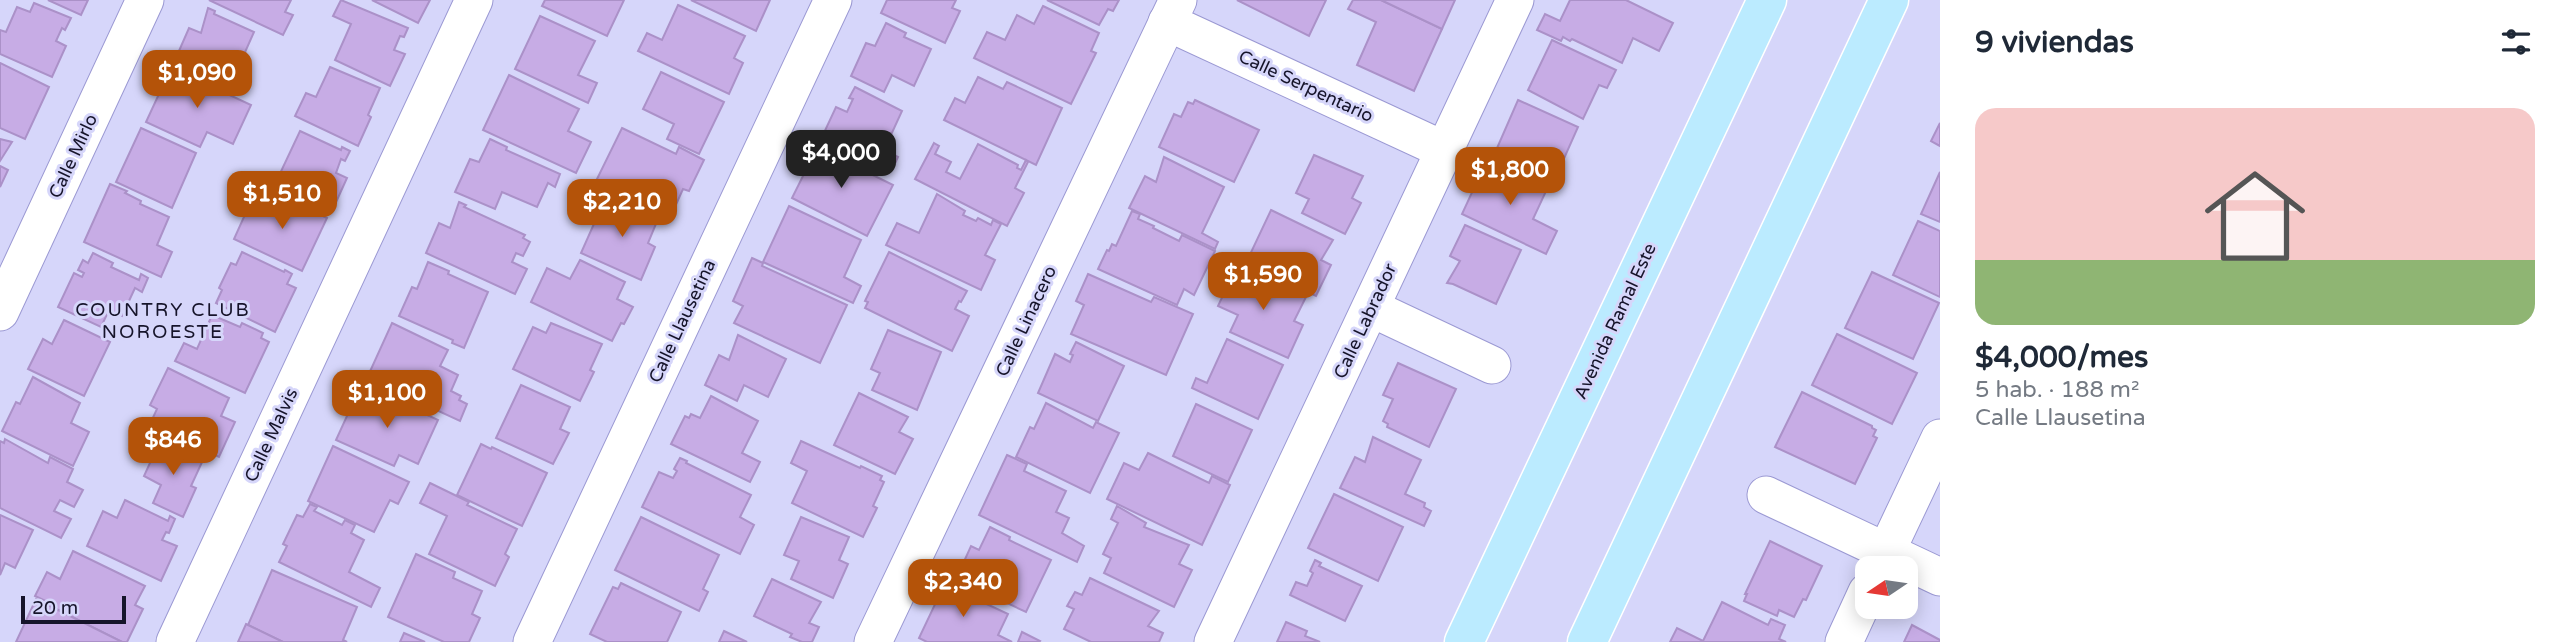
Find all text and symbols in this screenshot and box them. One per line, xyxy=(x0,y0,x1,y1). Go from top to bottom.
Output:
icon: filters xyxy=(2497,23,2535,61)
text: 9 viviendas xyxy=(1975,24,2134,61)
street label: Calle Serpentario xyxy=(1235,45,1377,127)
pin: $1,090 xyxy=(140,50,254,110)
text: $1,090 xyxy=(158,59,236,87)
street label: Calle Mirlo xyxy=(44,110,102,202)
pin: $4,000 xyxy=(784,130,898,190)
text: $4,000 xyxy=(802,139,880,167)
pin: $1,800 xyxy=(1453,148,1567,207)
icon: home xyxy=(2192,153,2318,279)
text: $1,800 xyxy=(1471,156,1549,184)
pin: $1,510 xyxy=(225,172,339,231)
text: $1,510 xyxy=(243,180,321,208)
pin: $2,210 xyxy=(565,180,679,239)
text: $2,210 xyxy=(583,188,661,216)
street label: Avenida Ramal Este xyxy=(1569,239,1661,403)
pin: $1,590 xyxy=(1206,252,1320,312)
street label: Calle Llausetina xyxy=(644,256,720,386)
street label: Calle Labrador xyxy=(1329,260,1401,382)
text: $1,590 xyxy=(1224,261,1302,289)
street label: Calle Linacero xyxy=(991,262,1061,380)
district label: COUNTRY CLUB NOROESTE xyxy=(75,299,251,343)
text: $4,000/mes xyxy=(1975,339,2148,376)
pin: $1,100 xyxy=(330,370,444,430)
text: 5 hab. · 188 m² xyxy=(1975,376,2140,404)
text: $1,100 xyxy=(348,379,426,407)
street label: Calle Malvis xyxy=(240,385,302,485)
text: Calle Llausetina xyxy=(1975,404,2146,432)
pin: $846 xyxy=(132,418,214,477)
text: $846 xyxy=(144,426,202,454)
north arrow xyxy=(1855,556,1918,620)
map controls xyxy=(1855,556,1918,619)
pin: $2,340 xyxy=(906,560,1020,619)
text: $2,340 xyxy=(924,568,1002,596)
scale bar xyxy=(21,593,126,625)
text: 20 m xyxy=(32,597,78,619)

